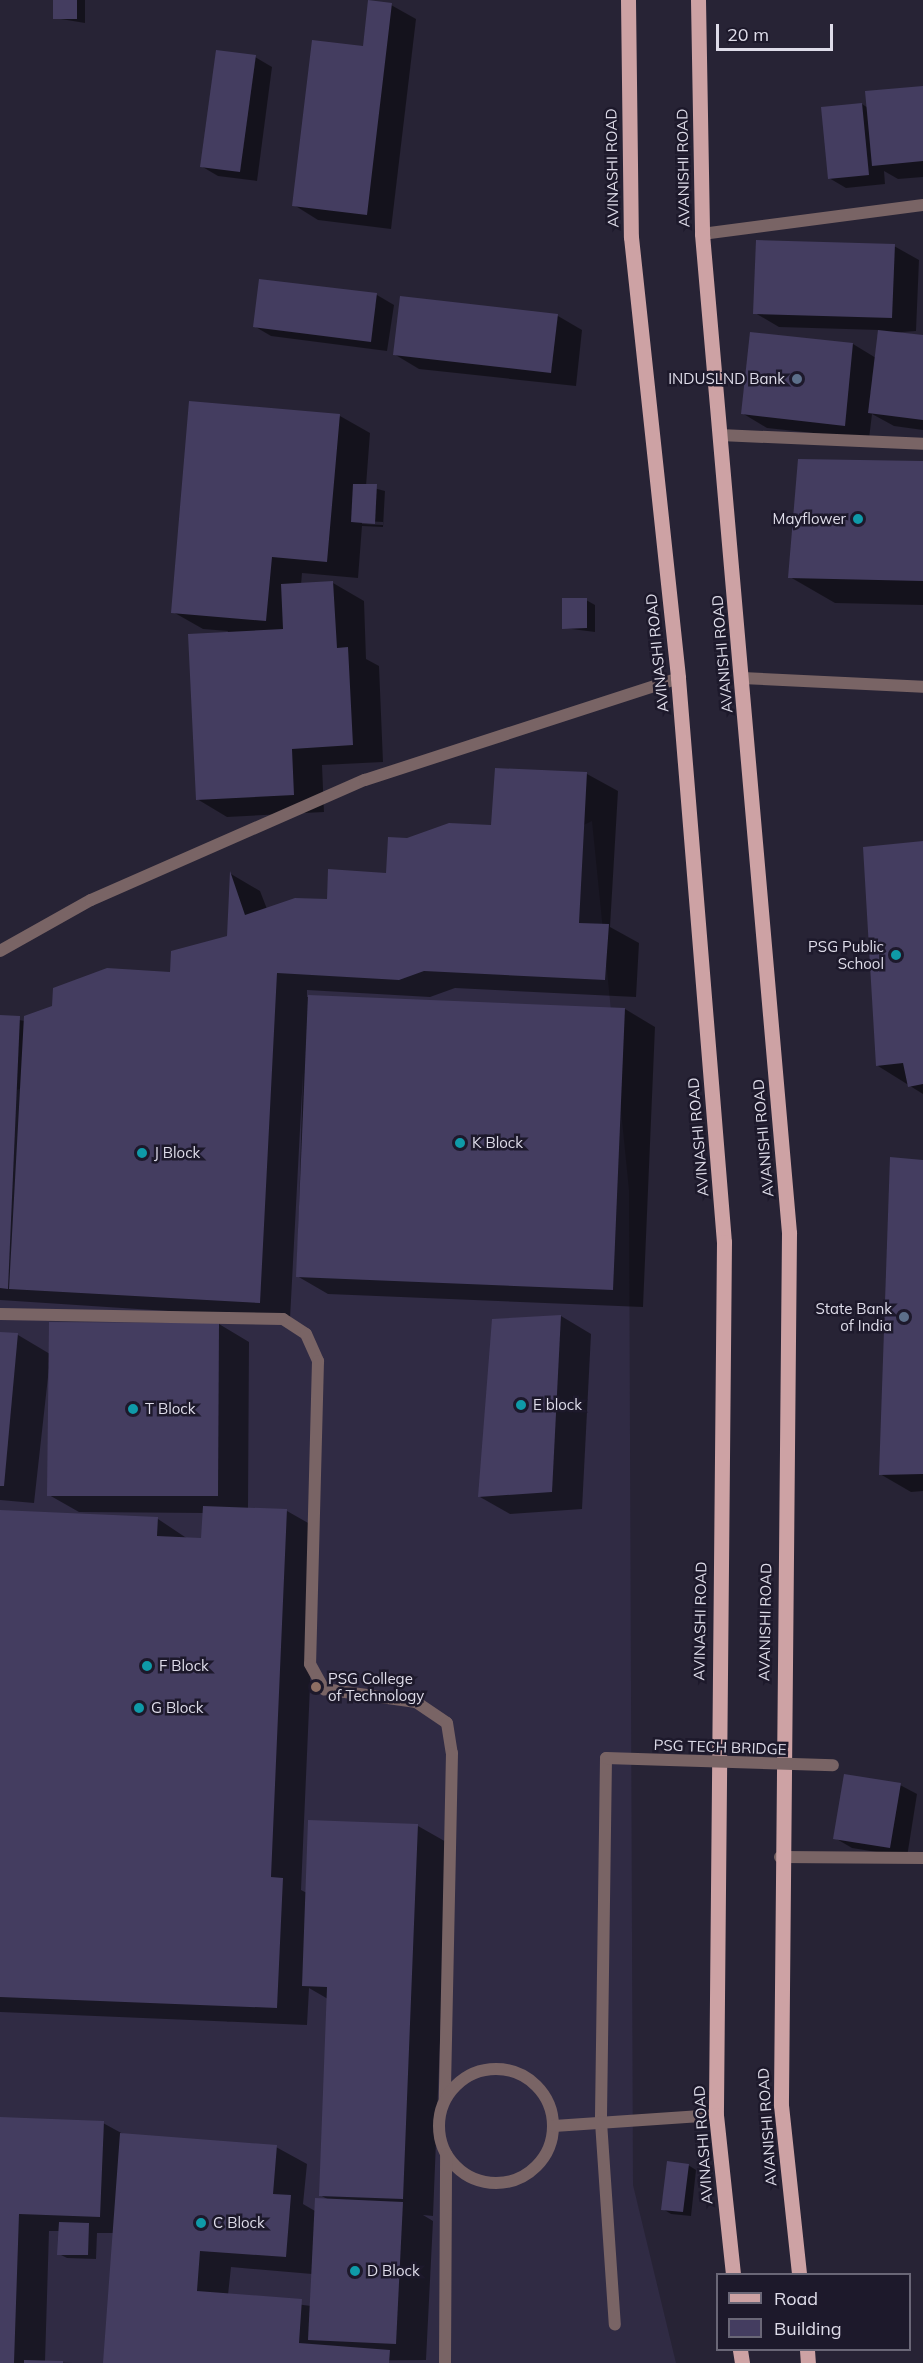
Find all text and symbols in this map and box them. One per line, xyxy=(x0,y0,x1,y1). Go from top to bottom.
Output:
scale bar xyxy=(719,12,836,50)
text: 20 m xyxy=(727,23,769,46)
street label: AVINASHI ROAD xyxy=(602,108,622,228)
street label: AVANISHI ROAD xyxy=(673,109,693,227)
place label: INDUSLND Bank xyxy=(668,370,785,388)
marker: INDUSLND Bank xyxy=(790,372,804,386)
place label: Mayflower xyxy=(773,510,846,528)
marker: Mayflower xyxy=(851,512,865,526)
street label: AVINASHI ROAD xyxy=(642,593,672,713)
street label: AVANISHI ROAD xyxy=(708,594,736,714)
place label: PSG Public School xyxy=(808,937,884,972)
marker: PSG Public School xyxy=(889,948,903,962)
street label: AVINASHI ROAD xyxy=(684,1077,712,1197)
street label: AVANISHI ROAD xyxy=(749,1078,777,1198)
place label: K Block xyxy=(472,1134,523,1152)
marker: K Block xyxy=(453,1136,467,1150)
place label: J Block xyxy=(154,1144,200,1162)
marker: J Block xyxy=(135,1146,149,1160)
place label: State Bank of India xyxy=(815,1299,892,1334)
marker: State Bank of India xyxy=(897,1310,911,1324)
place label: E block xyxy=(533,1396,582,1414)
marker: E block xyxy=(514,1398,528,1412)
place label: T Block xyxy=(145,1400,195,1418)
marker: T Block xyxy=(126,1402,140,1416)
street label: AVINASHI ROAD xyxy=(690,1561,710,1681)
street label: AVANISHI ROAD xyxy=(755,1563,775,1681)
place label: F Block xyxy=(159,1657,209,1675)
marker: F Block xyxy=(140,1659,154,1673)
place label: PSG College of Technology xyxy=(328,1669,424,1704)
marker: PSG College of Technology xyxy=(309,1680,323,1694)
place label: G Block xyxy=(151,1699,203,1717)
marker: G Block xyxy=(132,1701,146,1715)
street label: PSG TECH BRIDGE xyxy=(653,1736,787,1758)
street label: AVANISHI ROAD xyxy=(754,2067,780,2187)
street label: AVINASHI ROAD xyxy=(690,2085,716,2205)
place label: C Block xyxy=(213,2214,265,2232)
marker: C Block xyxy=(194,2216,208,2230)
place label: D Block xyxy=(367,2262,420,2280)
marker: D Block xyxy=(348,2264,362,2278)
legend xyxy=(716,2273,911,2351)
text: Road xyxy=(774,2287,818,2310)
text: Building xyxy=(774,2317,842,2340)

